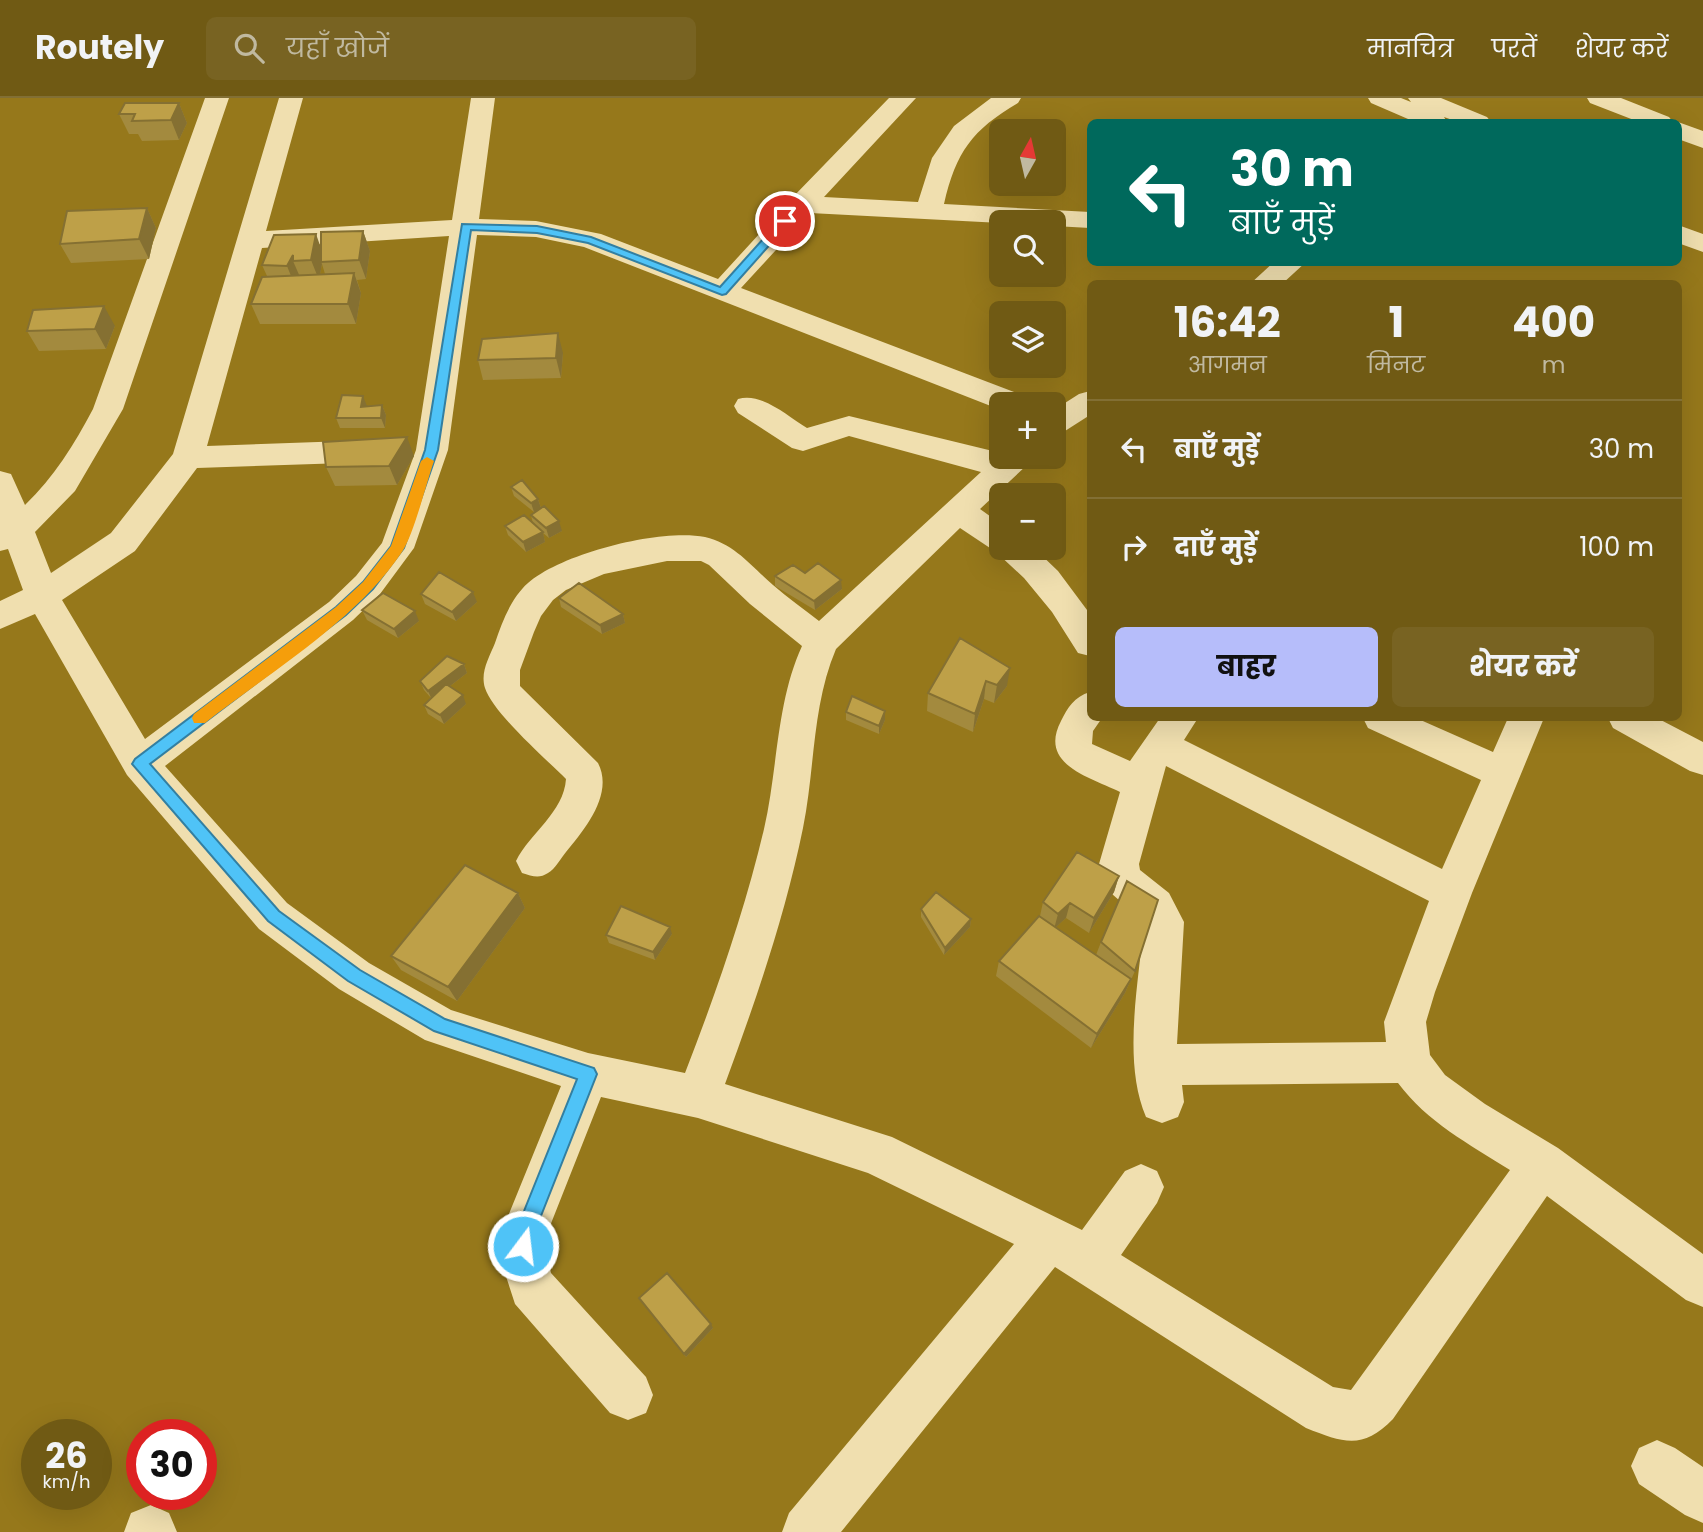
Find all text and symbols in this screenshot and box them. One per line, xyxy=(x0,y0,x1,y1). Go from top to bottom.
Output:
search box xyxy=(206,17,696,80)
text: Routely xyxy=(35,24,164,71)
icon: search xyxy=(230,29,268,67)
text: यहाँ खोजें xyxy=(286,30,389,66)
text: मानचित्र xyxy=(1367,32,1454,65)
text: परतें xyxy=(1492,32,1537,65)
text: शेयर करें xyxy=(1575,32,1668,65)
north arrow xyxy=(989,119,1066,196)
map controls xyxy=(989,119,1066,560)
text: 30 m xyxy=(1230,135,1354,203)
icon: left xyxy=(1115,147,1206,238)
pin xyxy=(755,191,815,251)
text: बाएँ मुड़ें xyxy=(1230,200,1334,245)
icon: arrive xyxy=(766,202,804,240)
button: search xyxy=(989,210,1066,287)
text: 16:42 xyxy=(1174,293,1281,352)
text: 1 xyxy=(1388,293,1404,352)
text: 400 xyxy=(1512,293,1595,352)
button: layers xyxy=(989,301,1066,378)
text: आगमन xyxy=(1188,349,1267,381)
text: मिनट xyxy=(1367,349,1425,381)
text: m xyxy=(1542,349,1565,381)
button: + xyxy=(989,392,1066,469)
icon: left xyxy=(1115,430,1153,468)
text: बाएँ मुड़ें xyxy=(1174,431,1259,467)
text: 30 m xyxy=(1589,431,1654,467)
button: − xyxy=(989,483,1066,560)
icon: right xyxy=(1115,528,1153,566)
text: दाएँ मुड़ें xyxy=(1174,529,1257,565)
text: 100 m xyxy=(1579,529,1654,565)
button: बाहर xyxy=(1115,627,1378,707)
button: शेयर करें xyxy=(1392,627,1654,707)
position arrow xyxy=(486,1209,560,1283)
speed limit sign: 30 xyxy=(126,1419,217,1510)
text: 26 xyxy=(45,1431,88,1480)
text: km/h xyxy=(43,1469,90,1494)

